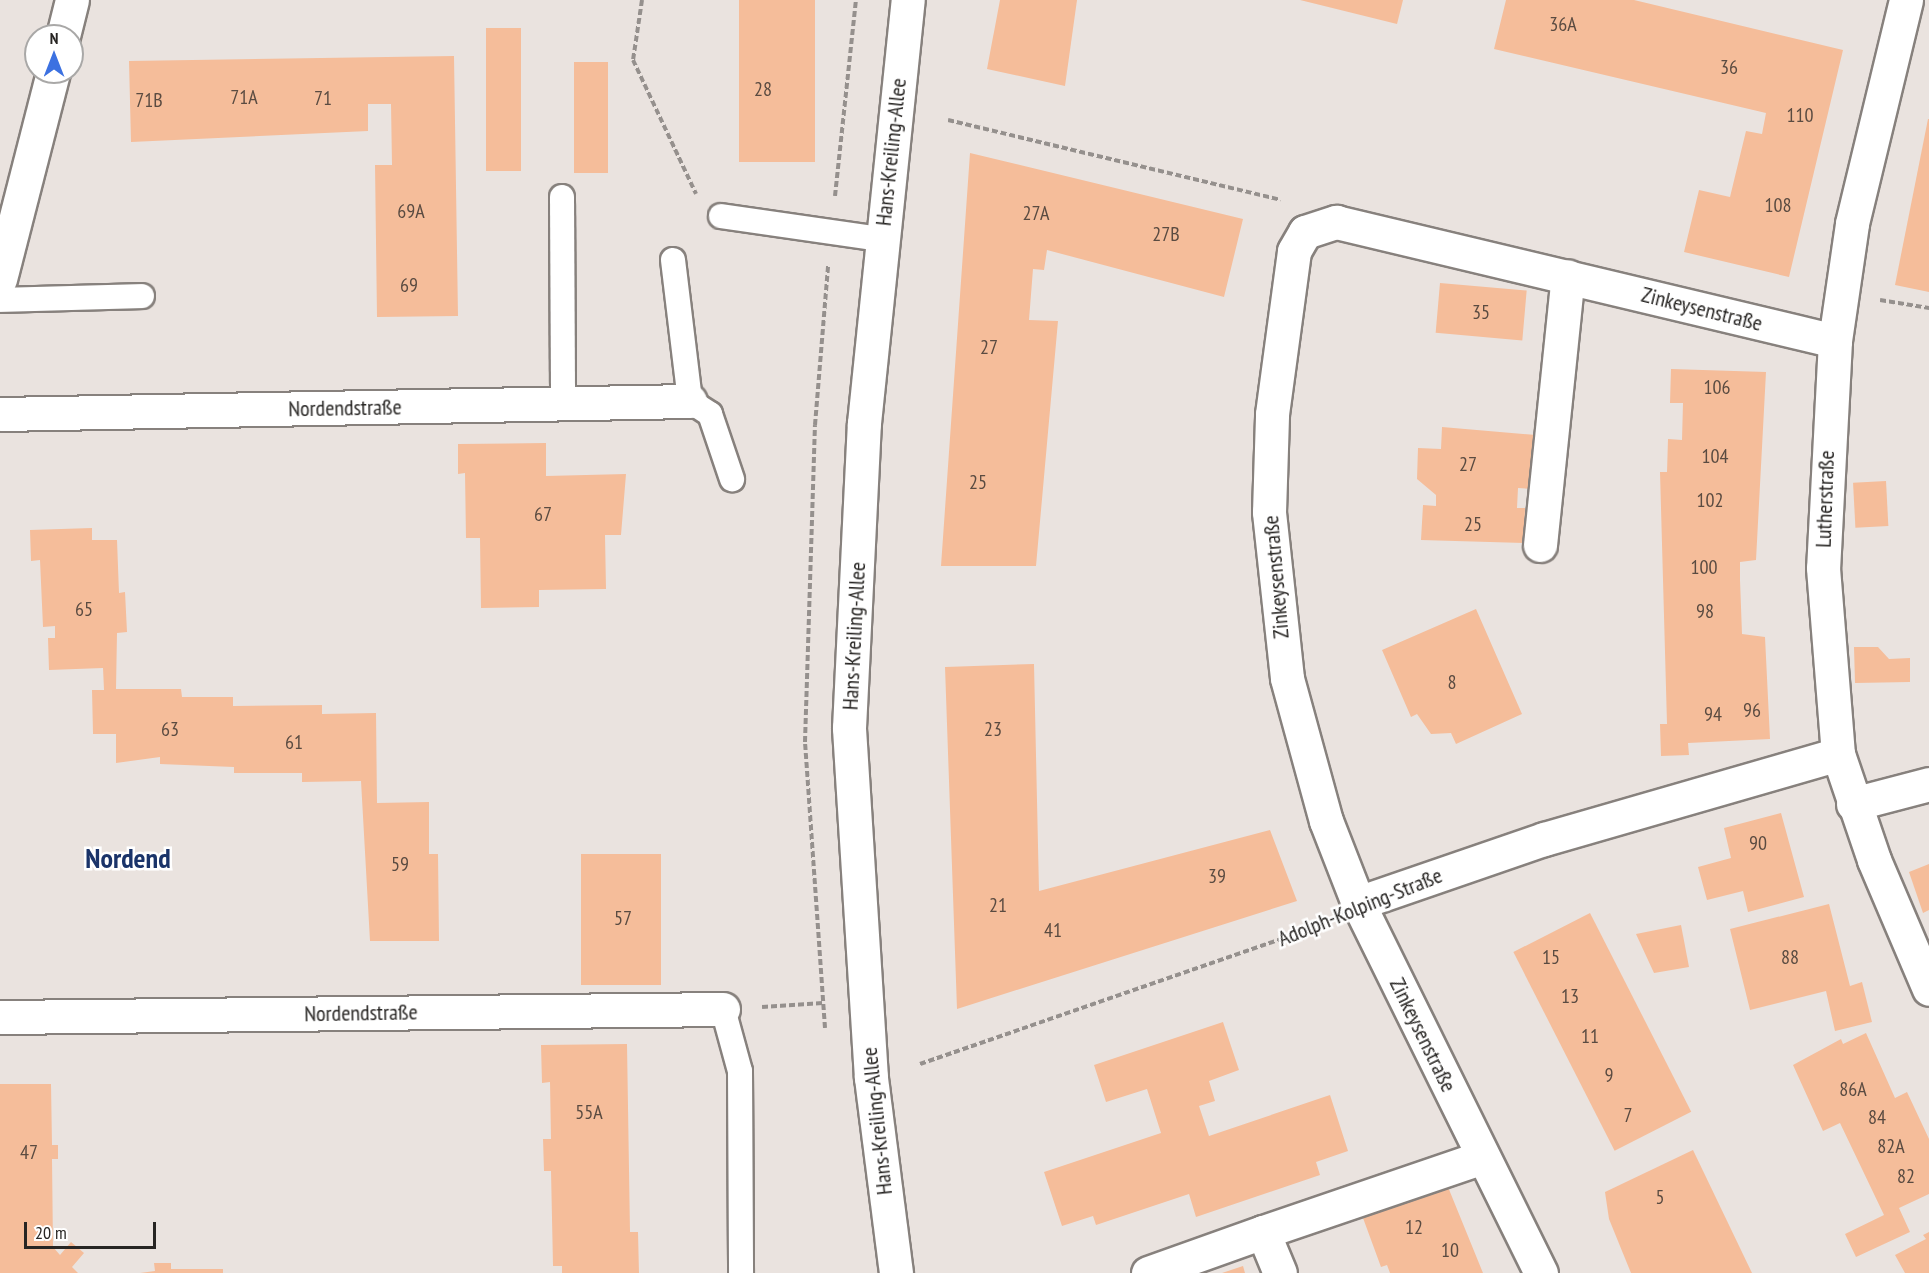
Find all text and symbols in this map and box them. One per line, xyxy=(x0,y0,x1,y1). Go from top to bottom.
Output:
house number: 36A xyxy=(1549,12,1577,36)
north arrow xyxy=(24,24,84,84)
text: N xyxy=(50,28,58,48)
house number: 36 xyxy=(1720,55,1738,79)
house number: 28 xyxy=(754,77,772,101)
street label: Hans-Kreiling-Allee xyxy=(870,77,912,227)
house number: 71A xyxy=(230,85,258,109)
house number: 71 xyxy=(314,86,332,110)
house number: 71B xyxy=(135,88,163,112)
house number: 110 xyxy=(1787,103,1813,127)
house number: 108 xyxy=(1765,193,1791,217)
house number: 69A xyxy=(397,199,425,223)
house number: 27A xyxy=(1022,201,1050,225)
house number: 27B xyxy=(1152,222,1180,246)
house number: 69 xyxy=(400,273,418,297)
street label: Zinkeysenstraße xyxy=(1639,281,1765,337)
house number: 35 xyxy=(1472,300,1490,324)
house number: 27 xyxy=(980,335,998,359)
house number: 106 xyxy=(1704,375,1730,399)
street label: Nordendstraße xyxy=(288,394,402,422)
house number: 104 xyxy=(1702,444,1728,468)
street label: Lutherstraße xyxy=(1810,450,1840,548)
house number: 27 xyxy=(1459,452,1477,476)
house number: 25 xyxy=(969,470,987,494)
house number: 102 xyxy=(1697,488,1723,512)
house number: 67 xyxy=(534,502,552,526)
house number: 25 xyxy=(1464,512,1482,536)
street label: Zinkeysenstraße xyxy=(1257,514,1295,640)
house number: 100 xyxy=(1691,555,1717,579)
street label: Hans-Kreiling-Allee xyxy=(837,561,871,711)
house number: 65 xyxy=(75,597,93,621)
house number: 98 xyxy=(1696,599,1714,623)
house number: 8 xyxy=(1448,670,1456,694)
house number: 96 xyxy=(1743,698,1761,722)
house number: 94 xyxy=(1704,702,1722,726)
house number: 63 xyxy=(161,717,179,741)
house number: 23 xyxy=(984,717,1002,741)
house number: 61 xyxy=(285,730,303,754)
house number: 90 xyxy=(1749,831,1767,855)
district label: Nordend xyxy=(85,841,171,875)
house number: 59 xyxy=(391,852,409,876)
street label: Adolph-Kolping-Straße xyxy=(1274,862,1446,952)
house number: 39 xyxy=(1208,864,1226,888)
house number: 21 xyxy=(989,893,1007,917)
house number: 57 xyxy=(614,906,632,930)
house number: 41 xyxy=(1044,918,1062,942)
house number: 15 xyxy=(1542,945,1560,969)
house number: 88 xyxy=(1781,945,1799,969)
street label: Zinkeysenstraße xyxy=(1384,974,1462,1096)
house number: 13 xyxy=(1561,984,1579,1008)
street label: Nordendstraße xyxy=(304,999,418,1027)
house number: 11 xyxy=(1581,1024,1599,1048)
street label: Hans-Kreiling-Allee xyxy=(856,1046,898,1196)
house number: 9 xyxy=(1605,1063,1613,1087)
house number: 86A xyxy=(1839,1077,1867,1101)
house number: 55A xyxy=(575,1100,603,1124)
house number: 7 xyxy=(1624,1103,1632,1127)
house number: 84 xyxy=(1868,1105,1886,1129)
house number: 82A xyxy=(1877,1134,1905,1158)
house number: 47 xyxy=(20,1140,38,1164)
house number: 82 xyxy=(1897,1164,1915,1188)
house number: 5 xyxy=(1656,1185,1664,1209)
scale bar xyxy=(27,1210,159,1248)
house number: 12 xyxy=(1405,1215,1423,1239)
text: 20 m xyxy=(35,1221,67,1244)
house number: 10 xyxy=(1441,1238,1459,1262)

